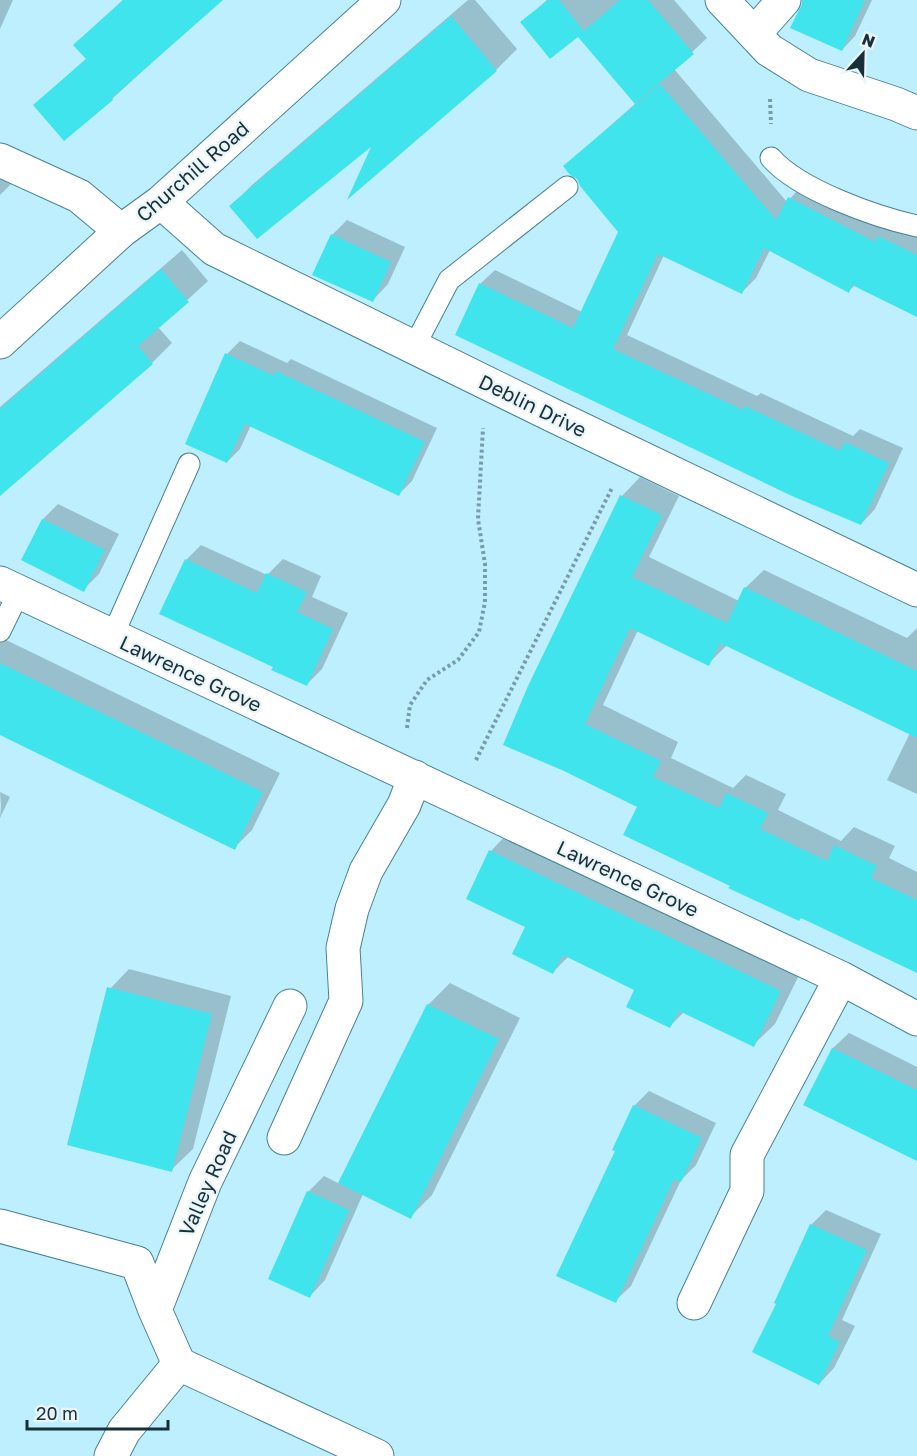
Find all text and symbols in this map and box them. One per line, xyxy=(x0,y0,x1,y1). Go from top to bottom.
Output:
north arrow xyxy=(833,24,893,84)
text: N xyxy=(859,29,878,52)
street label: Churchill Road xyxy=(131,116,253,226)
street label: Deblin Drive xyxy=(475,369,591,441)
street label: Lawrence Grove xyxy=(116,630,266,716)
street label: Lawrence Grove xyxy=(553,835,703,921)
street label: Valley Road xyxy=(173,1127,241,1239)
scale bar xyxy=(27,1393,168,1431)
text: 20 m xyxy=(36,1402,78,1424)

